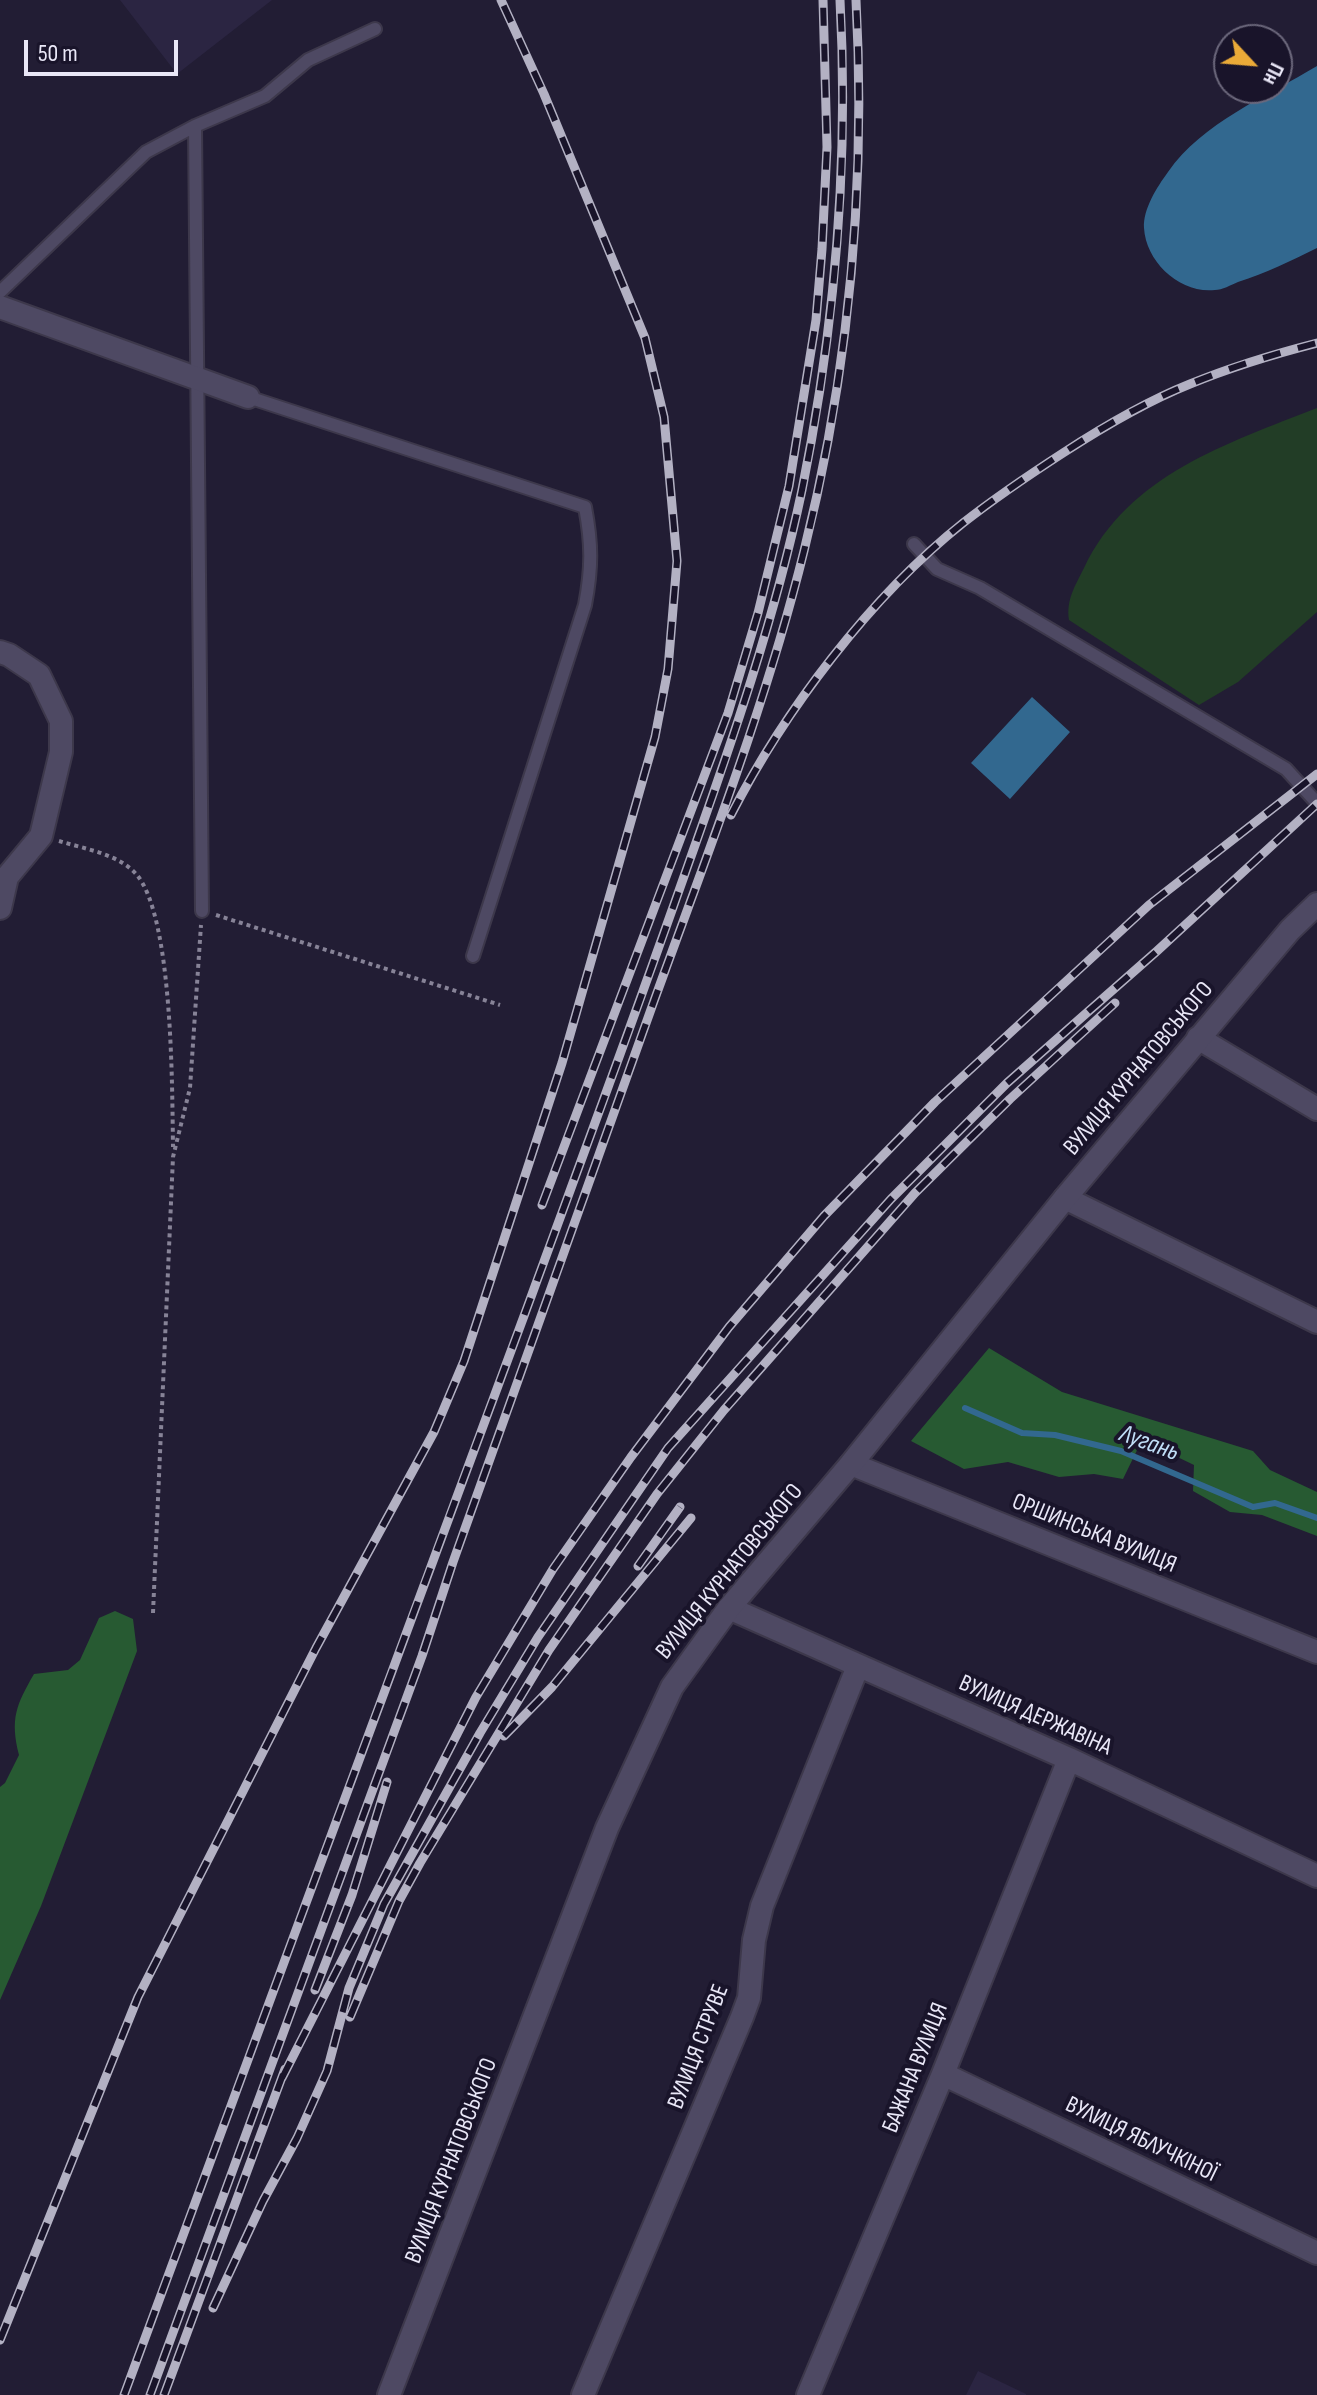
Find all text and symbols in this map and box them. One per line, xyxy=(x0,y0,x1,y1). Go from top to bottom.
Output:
scale bar xyxy=(28,24,182,74)
north arrow xyxy=(1213,24,1293,104)
text: 50 m xyxy=(38,39,78,68)
text: Пн xyxy=(1256,58,1290,89)
street label: ВУЛИЦЯ КУРНАТОВСЬКОГО xyxy=(1058,976,1220,1162)
water label: Лугань xyxy=(1115,1419,1183,1469)
street label: ВУЛИЦЯ КУРНАТОВСЬКОГО xyxy=(650,1478,810,1666)
street label: ОРШИНСЬКА ВУЛИЦЯ xyxy=(1008,1488,1180,1580)
street label: ВУЛИЦЯ ДЕРЖАВІНА xyxy=(954,1669,1116,1763)
street label: ВУЛИЦЯ СТРУВЕ xyxy=(662,1981,736,2113)
street label: БАЖАНА ВУЛИЦЯ xyxy=(877,1999,955,2137)
street label: ВУЛИЦЯ КУРНАТОВСЬКОГО xyxy=(400,2054,504,2268)
street label: ВУЛИЦЯ ЯБЛУЧКІНОЇ xyxy=(1060,2091,1222,2189)

